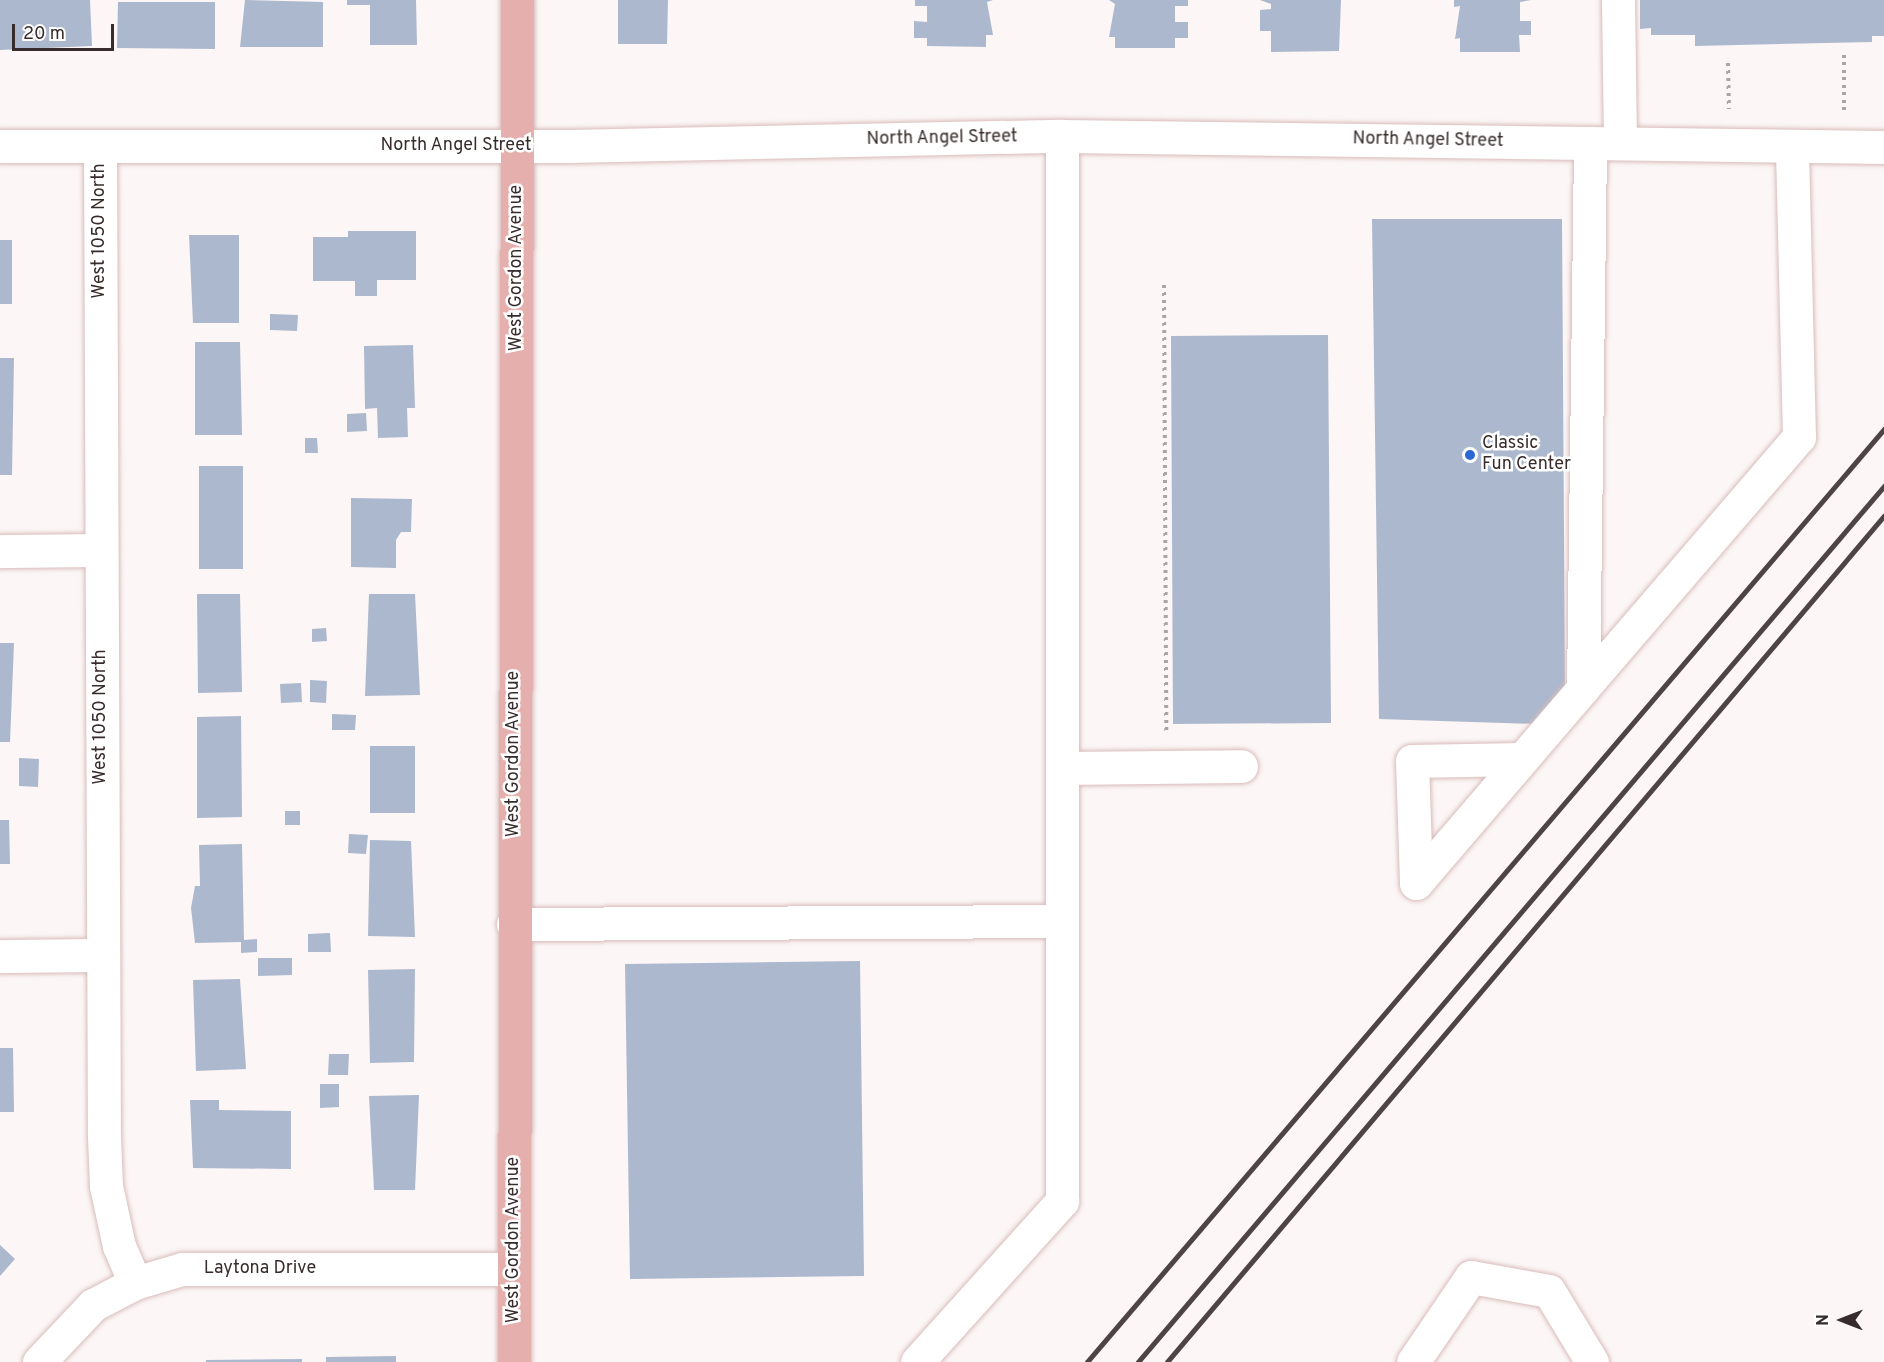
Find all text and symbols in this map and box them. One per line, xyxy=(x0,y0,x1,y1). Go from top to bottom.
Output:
scale bar xyxy=(15,12,117,50)
text: 20 m xyxy=(23,23,65,46)
street label: North Angel Street xyxy=(866,127,1018,151)
street label: North Angel Street xyxy=(1352,129,1504,153)
street label: North Angel Street xyxy=(380,135,532,157)
street label: West 1050 North xyxy=(89,163,111,299)
street label: West Gordon Avenue xyxy=(506,184,528,352)
place label: Classic Fun Center xyxy=(1482,434,1571,476)
marker: Classic Fun Center xyxy=(1463,448,1477,462)
street label: West 1050 North xyxy=(90,649,112,785)
street label: West Gordon Avenue xyxy=(503,670,525,838)
street label: West Gordon Avenue xyxy=(503,1156,525,1324)
street label: Laytona Drive xyxy=(204,1258,316,1280)
north arrow xyxy=(1812,1290,1872,1350)
text: N xyxy=(1814,1314,1834,1326)

